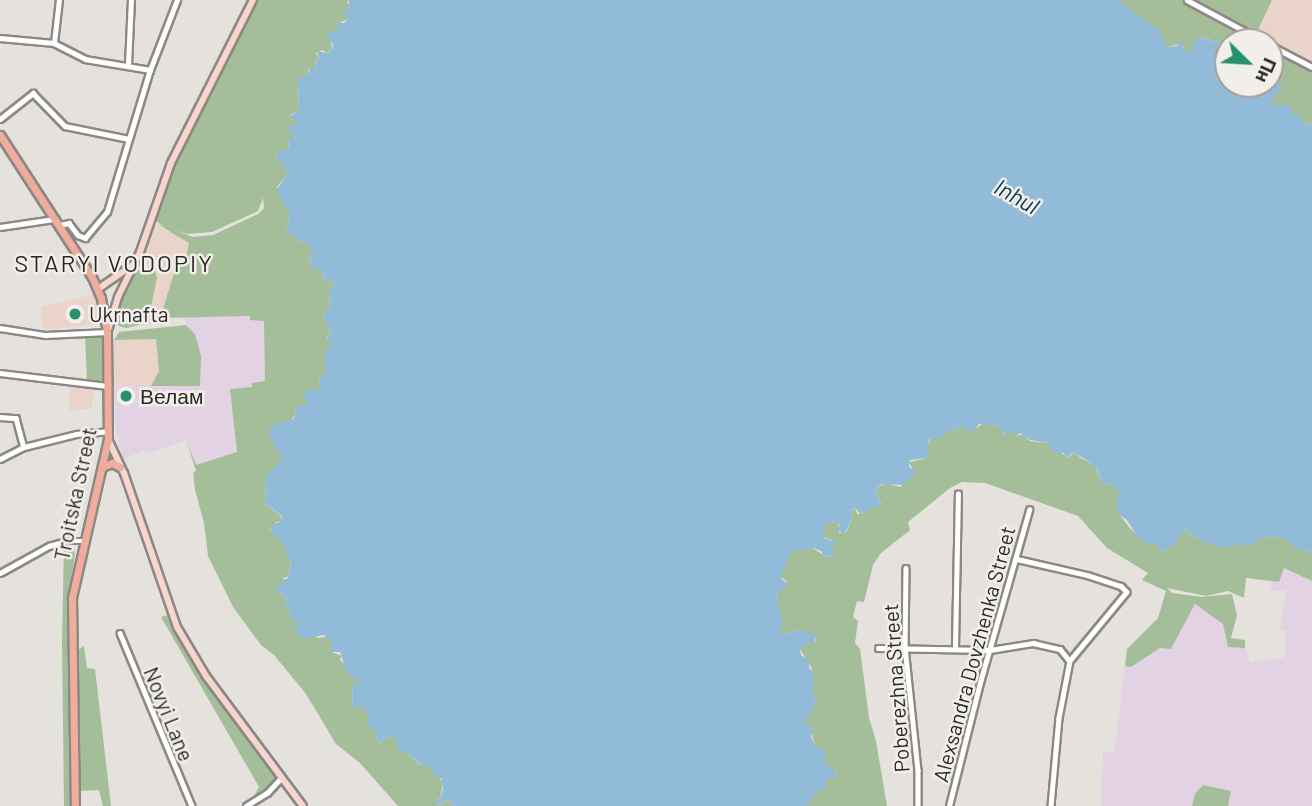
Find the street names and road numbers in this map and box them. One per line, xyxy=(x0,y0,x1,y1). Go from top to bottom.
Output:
street label: Troitska Street xyxy=(49,425,101,563)
street label: Alexsandra Dovzhenka Street xyxy=(928,523,1020,785)
street label: Poberezhna Street xyxy=(878,603,914,773)
street label: Novyi Lane xyxy=(139,663,199,765)

